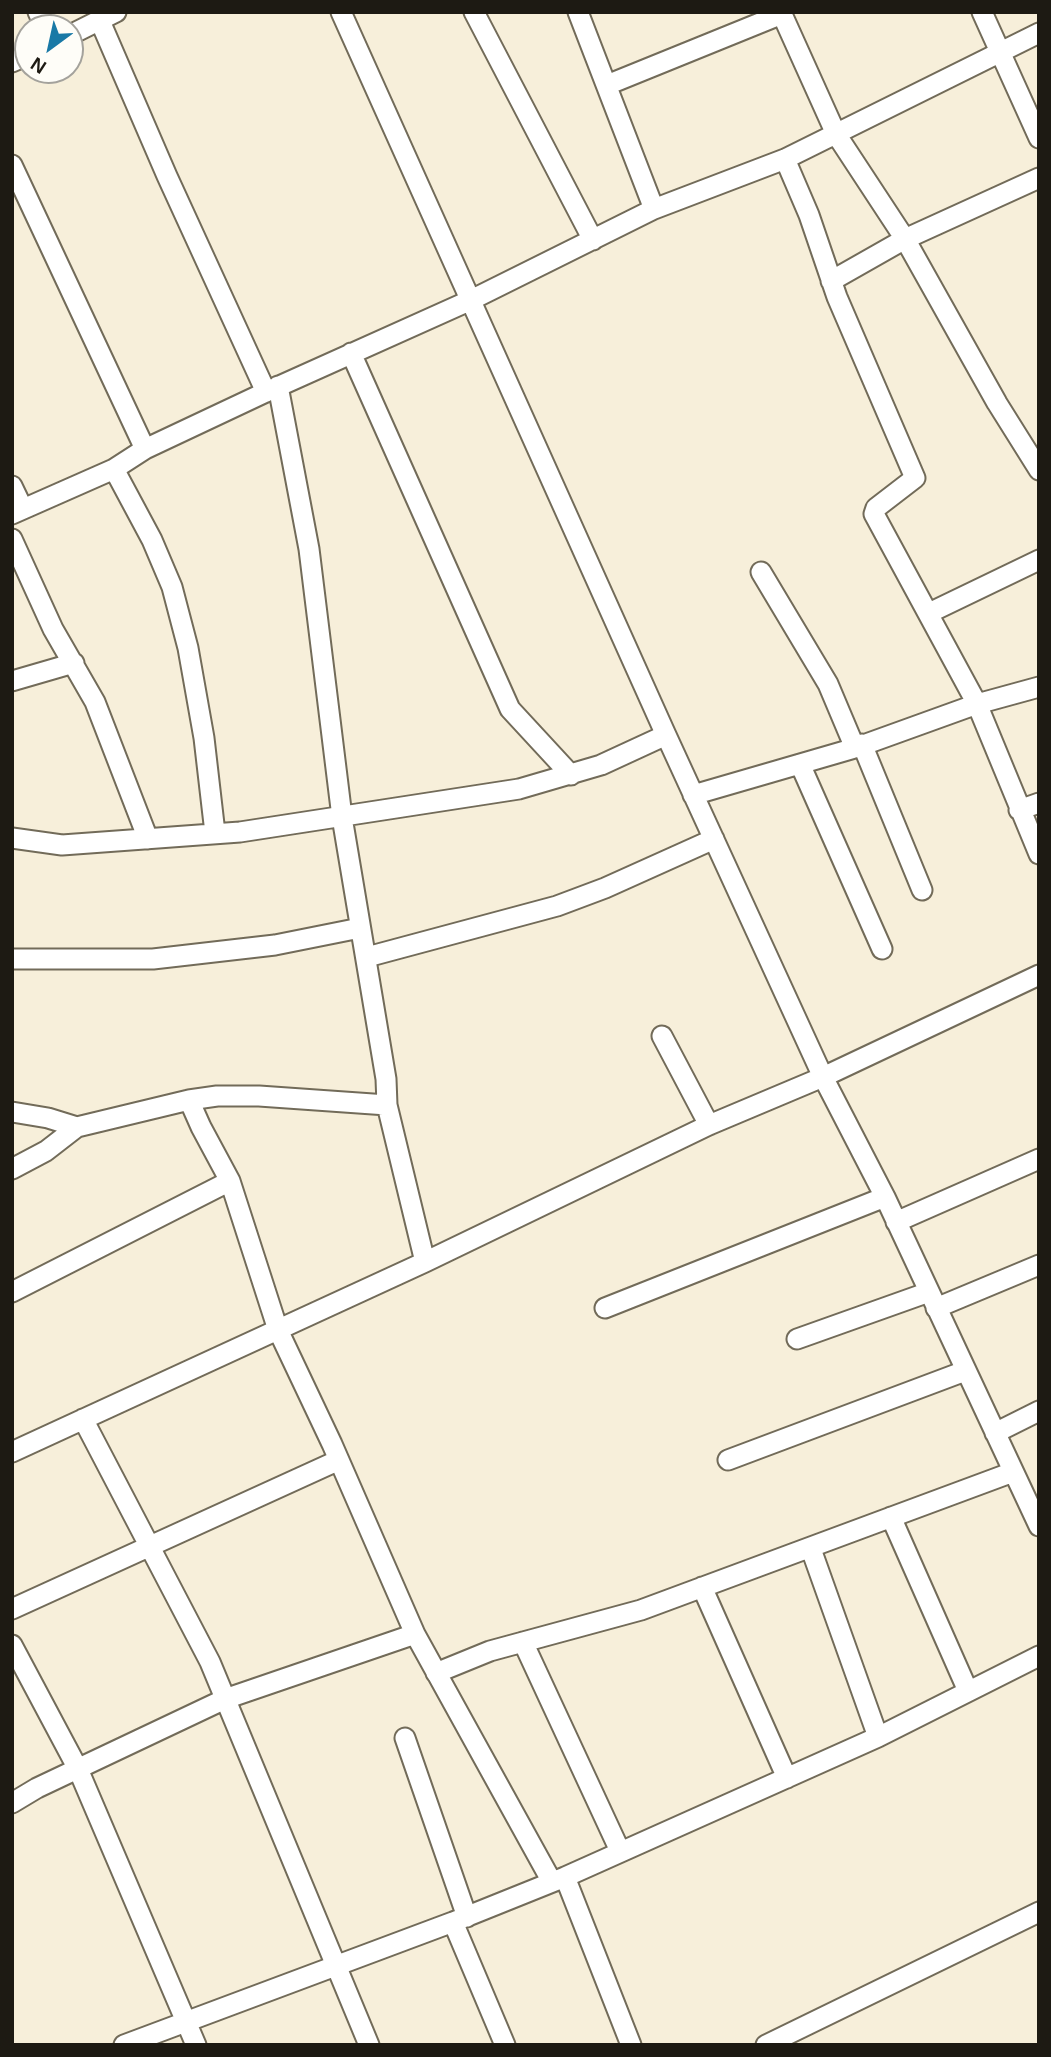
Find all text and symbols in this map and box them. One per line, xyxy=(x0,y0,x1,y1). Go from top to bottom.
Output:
north arrow xyxy=(14,14,84,84)
text: N xyxy=(27,53,50,78)

